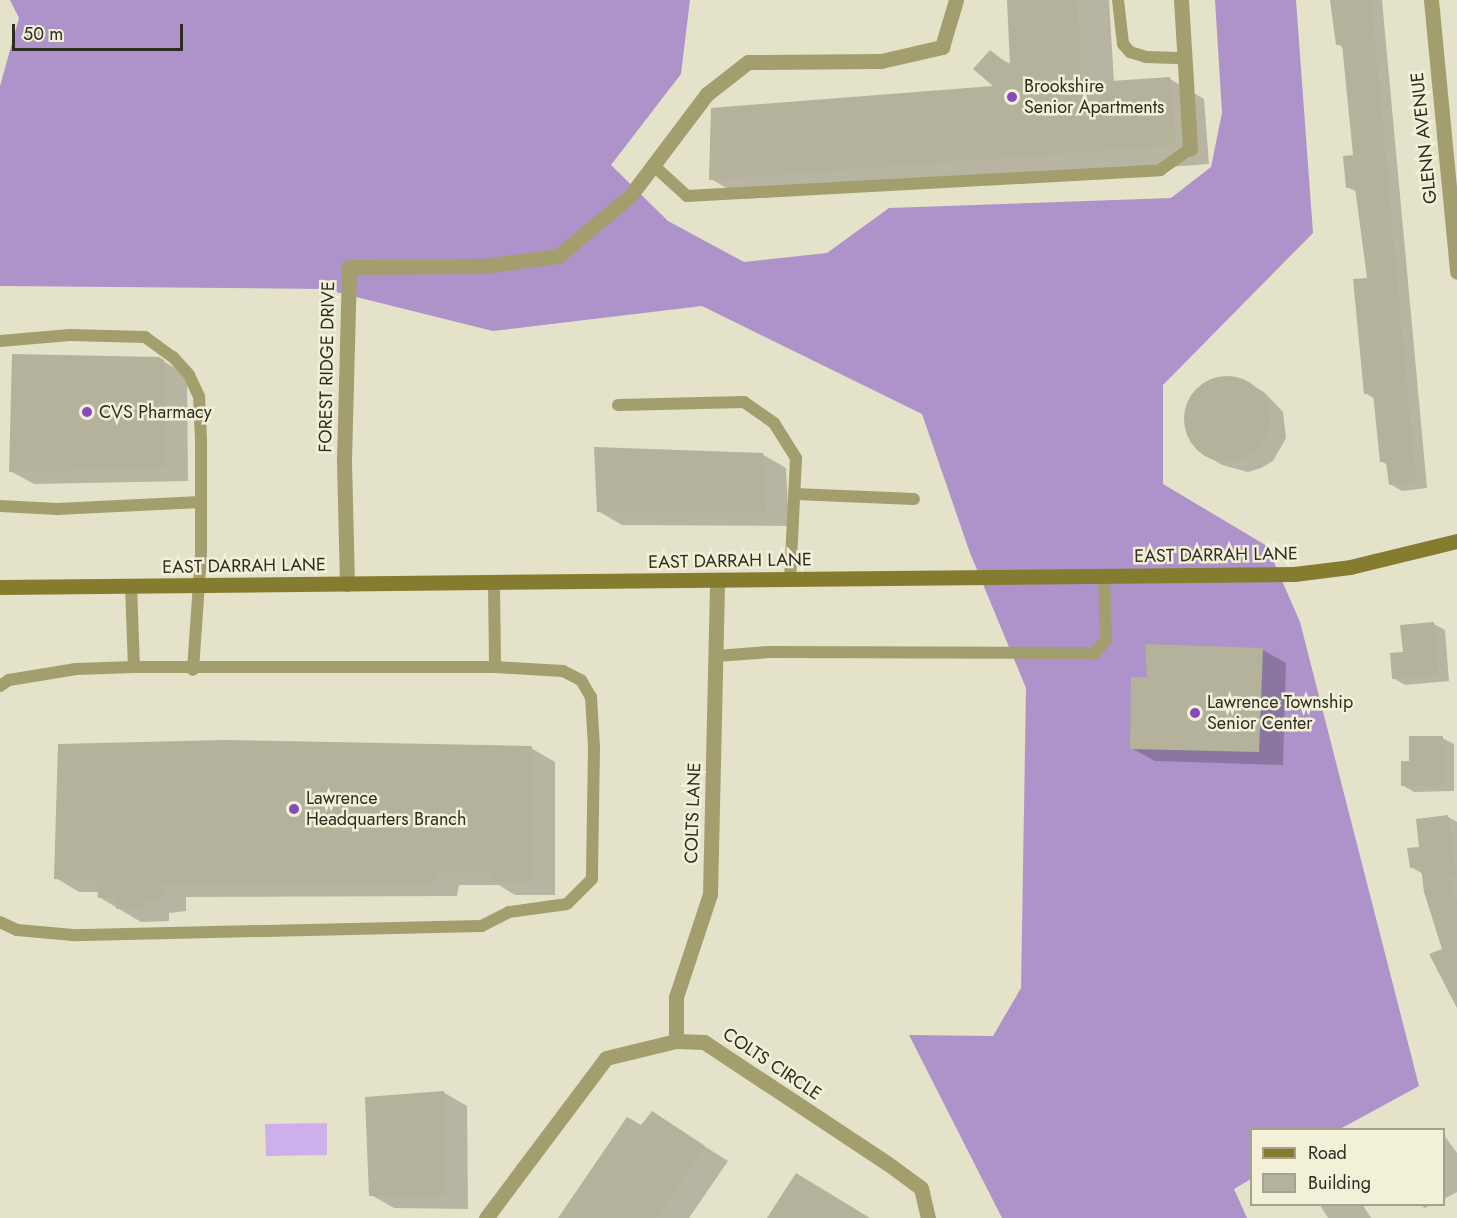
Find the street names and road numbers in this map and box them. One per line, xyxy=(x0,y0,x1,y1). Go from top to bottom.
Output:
street label: GLENN AVENUE xyxy=(1406,71,1442,205)
street label: FOREST RIDGE DRIVE xyxy=(315,281,339,453)
street label: EAST DARRAH LANE xyxy=(1134,543,1298,567)
street label: EAST DARRAH LANE xyxy=(648,549,812,573)
street label: EAST DARRAH LANE xyxy=(162,554,326,578)
street label: COLTS LANE xyxy=(680,762,706,864)
street label: COLTS CIRCLE xyxy=(719,1023,825,1105)

